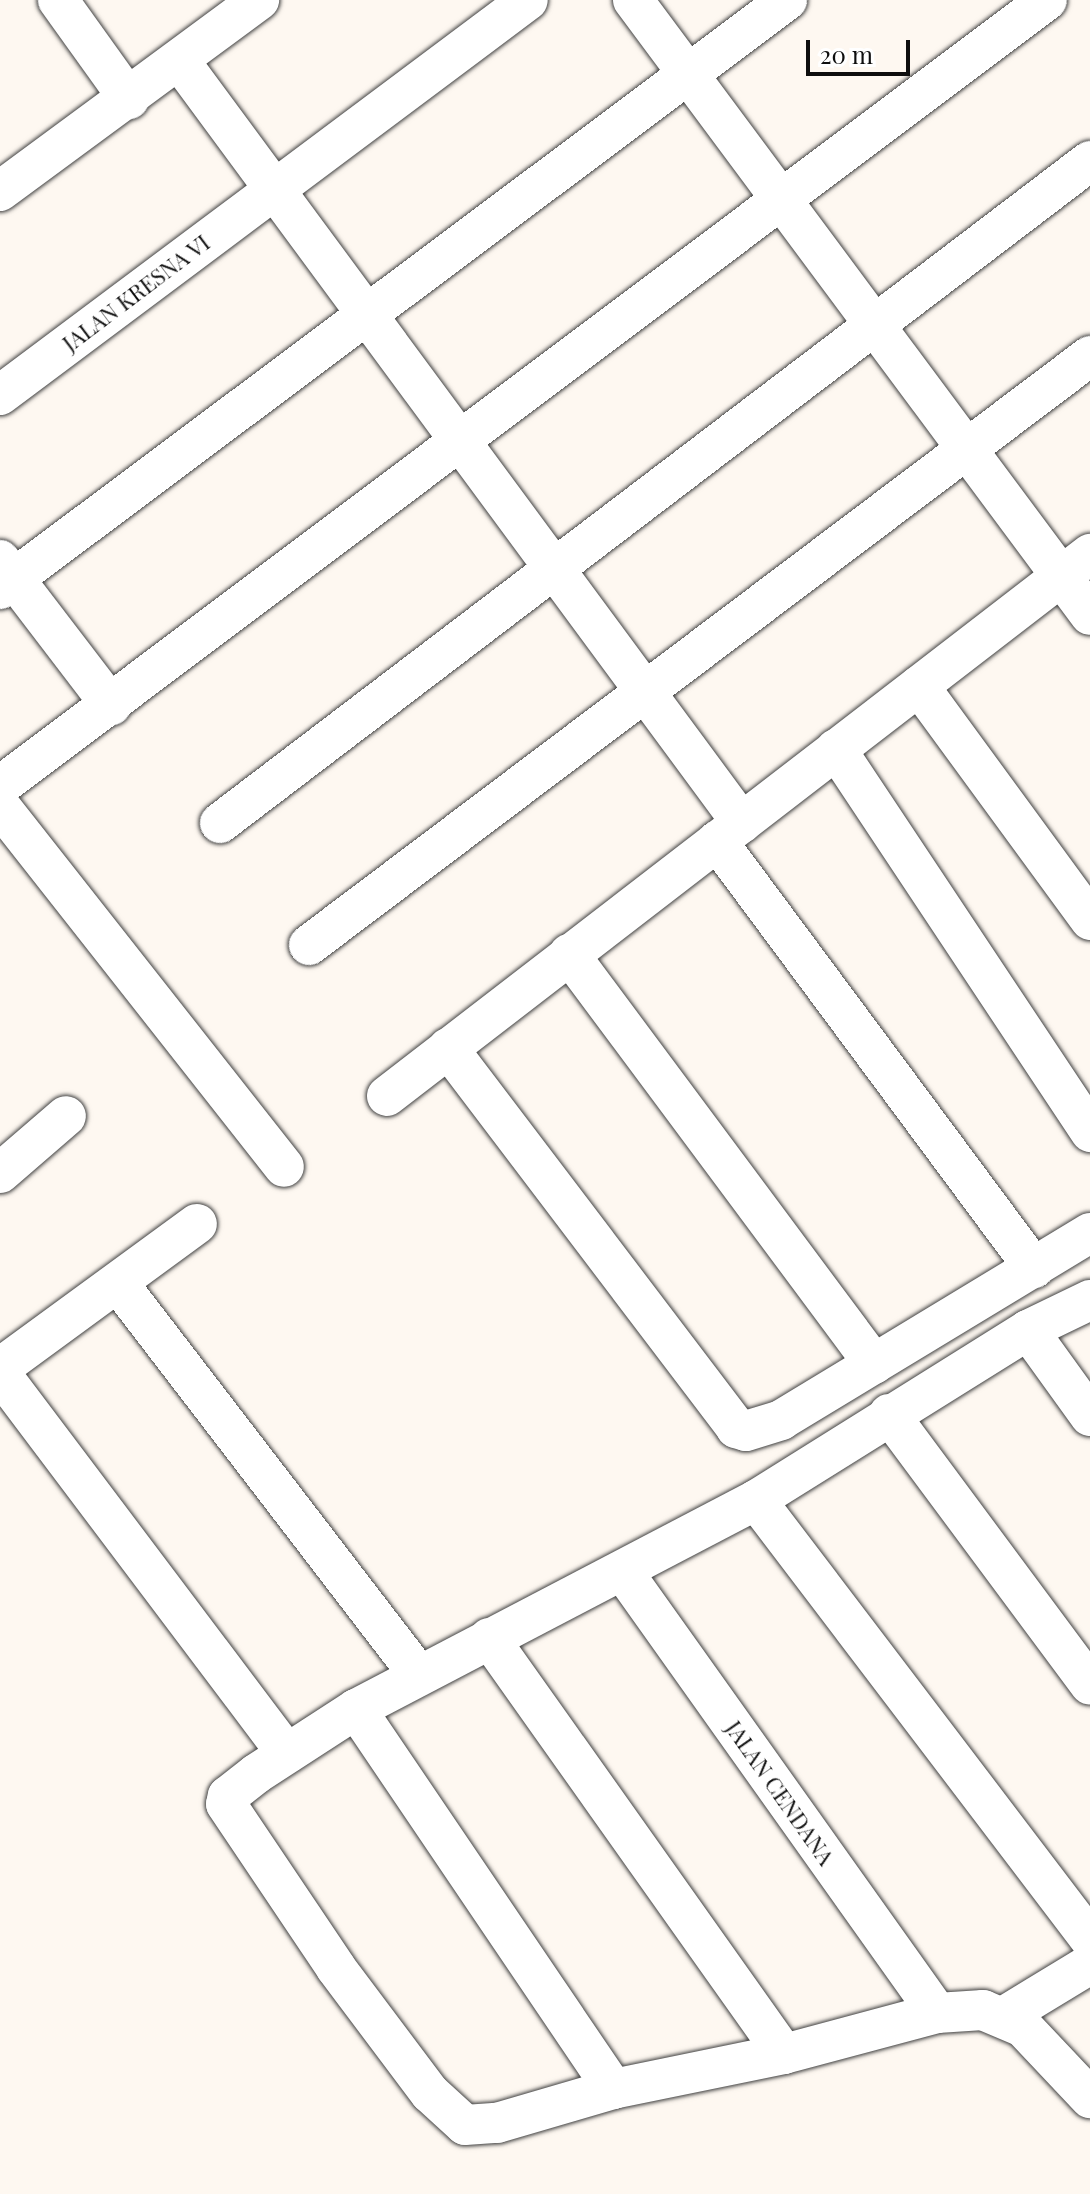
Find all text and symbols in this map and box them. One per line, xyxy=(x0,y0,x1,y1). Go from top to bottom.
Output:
scale bar xyxy=(810,24,914,74)
text: 20 m xyxy=(820,38,873,70)
street label: JALAN KRESNA VI xyxy=(57,229,215,357)
street label: JALAN CENDANA xyxy=(720,1716,840,1870)

